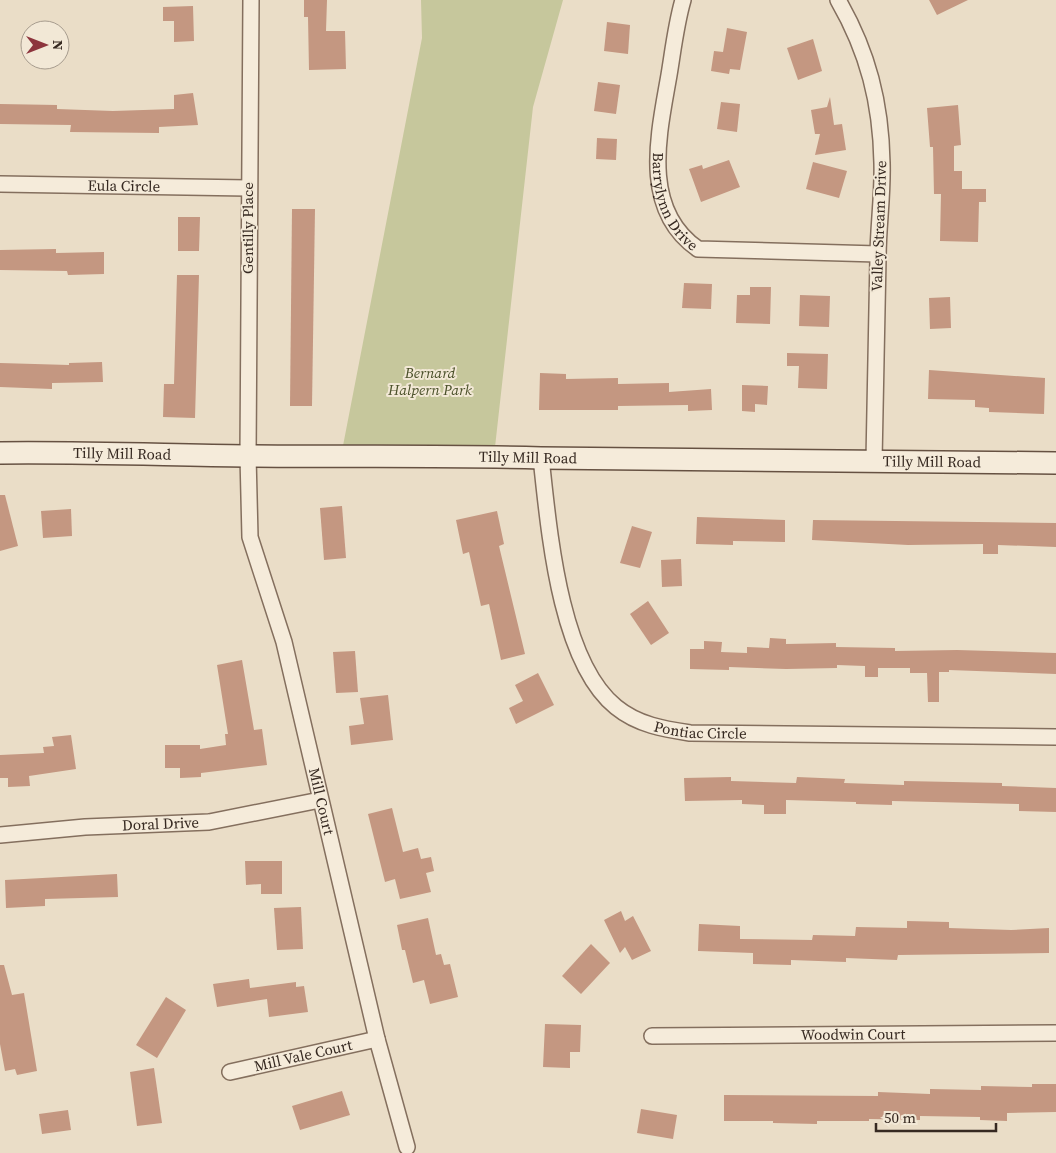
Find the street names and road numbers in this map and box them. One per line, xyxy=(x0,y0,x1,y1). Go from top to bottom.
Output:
street label: Barrylynn Drive xyxy=(648,152,703,256)
street label: Valley Stream Drive xyxy=(866,160,891,292)
street label: Eula Circle xyxy=(88,174,161,197)
street label: Gentilly Place xyxy=(237,182,258,274)
street label: Tilly Mill Road xyxy=(73,442,172,465)
street label: Tilly Mill Road xyxy=(479,446,578,468)
street label: Tilly Mill Road xyxy=(883,450,982,472)
street label: Pontiac Circle xyxy=(652,715,747,744)
street label: Mill Court xyxy=(304,766,340,837)
street label: Doral Drive xyxy=(122,811,200,835)
street label: Woodwin Court xyxy=(801,1023,905,1045)
street label: Mill Vale Court xyxy=(252,1034,354,1076)

